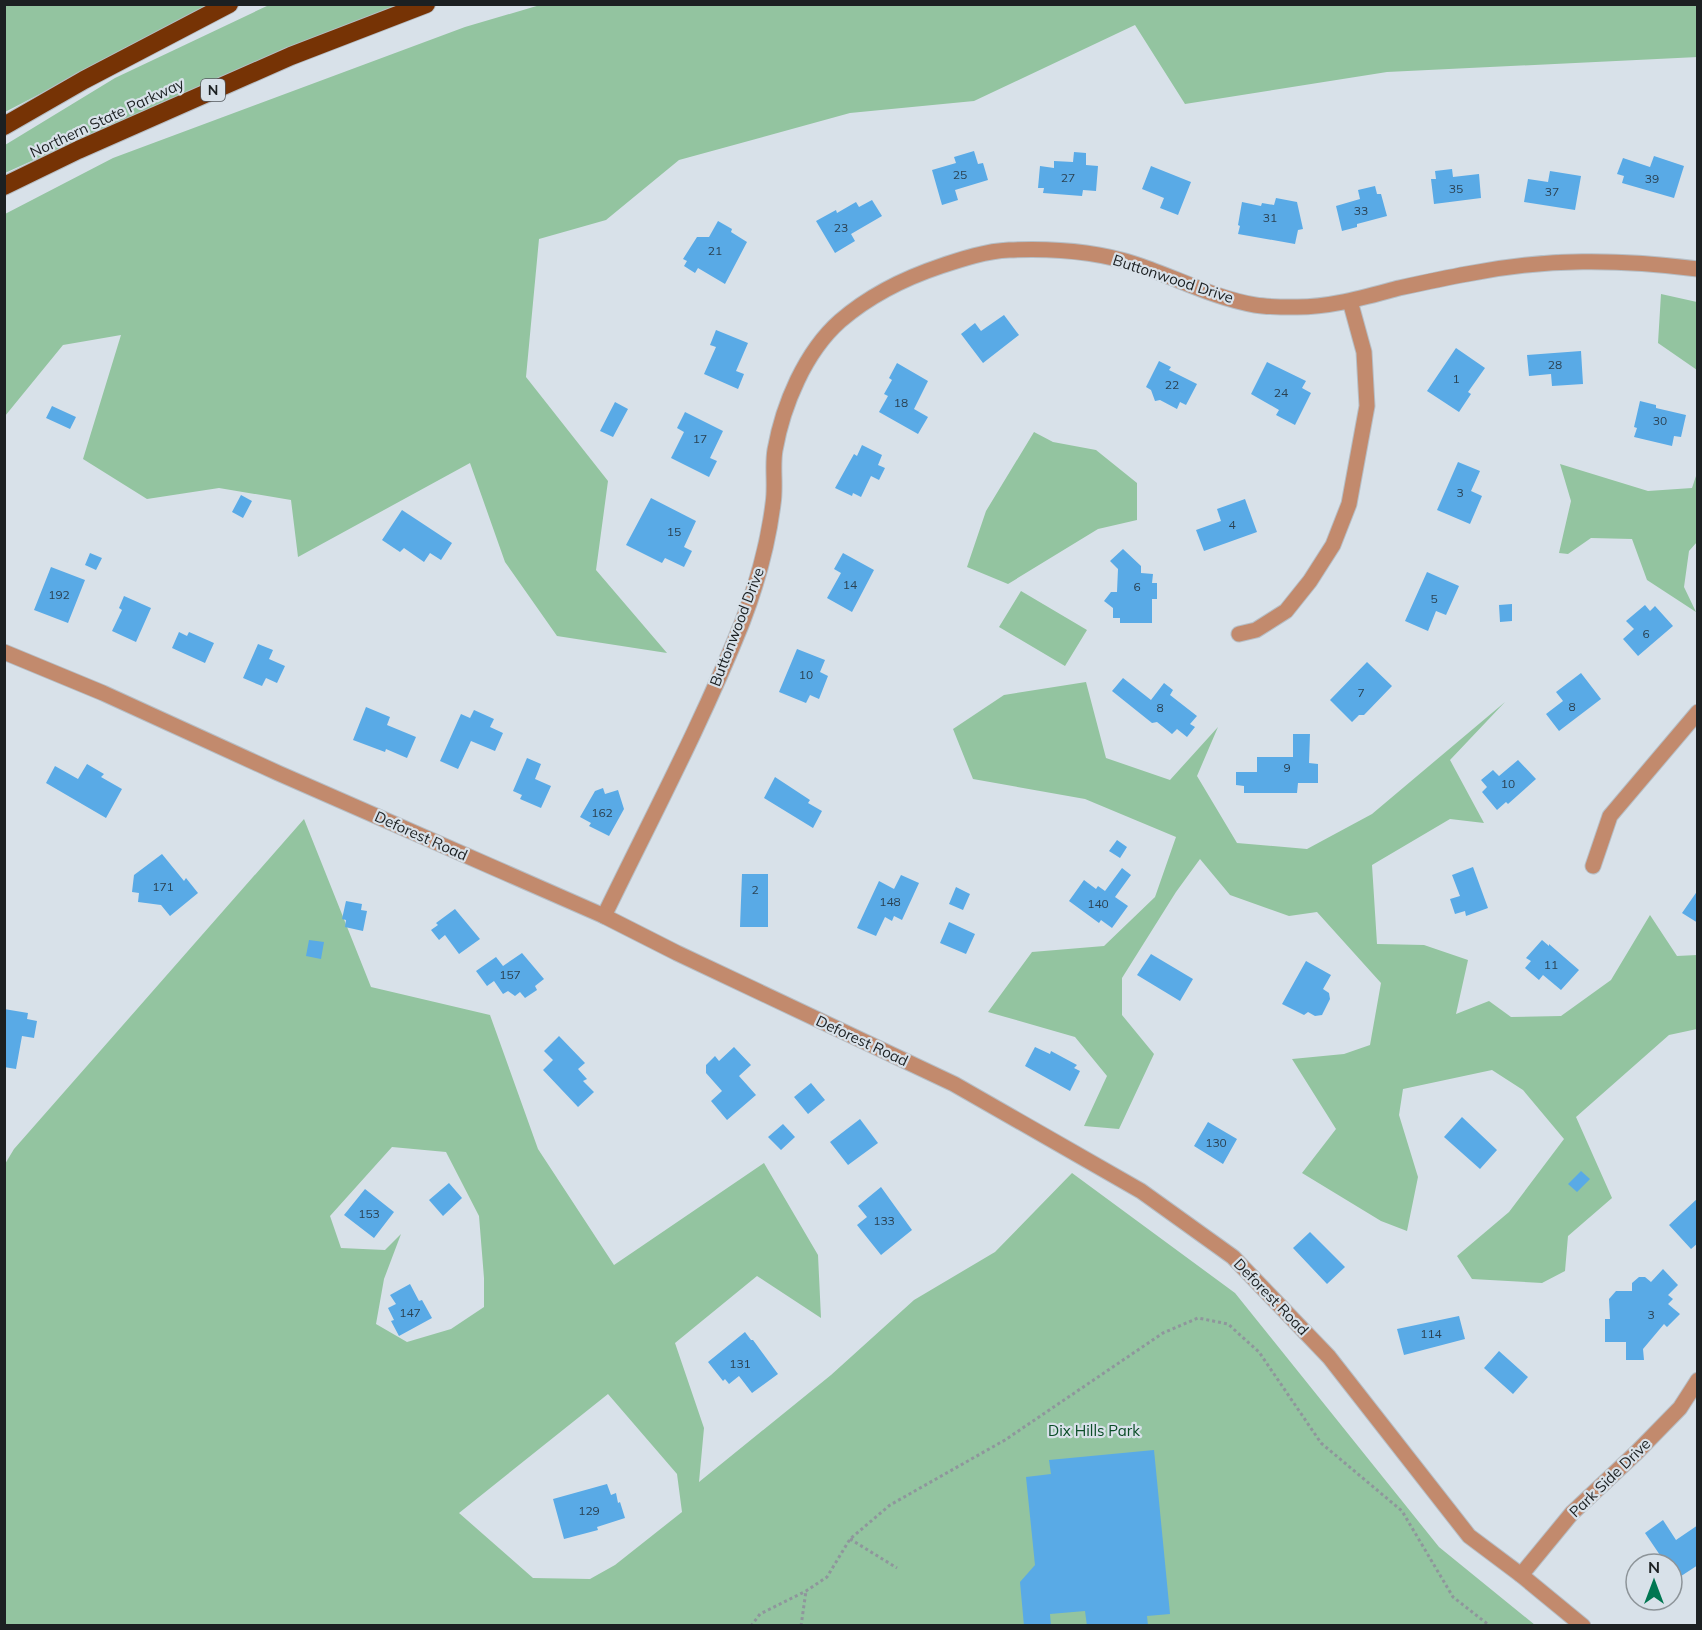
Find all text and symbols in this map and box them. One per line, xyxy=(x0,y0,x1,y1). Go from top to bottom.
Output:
street label: Northern State Parkway xyxy=(27,73,187,162)
road number: N xyxy=(201,79,225,101)
house number: 25 xyxy=(953,167,967,182)
house number: 27 xyxy=(1061,170,1075,185)
house number: 39 xyxy=(1645,171,1659,186)
house number: 35 xyxy=(1449,181,1463,196)
house number: 37 xyxy=(1545,184,1559,199)
house number: 33 xyxy=(1354,203,1368,218)
house number: 31 xyxy=(1263,210,1277,225)
house number: 23 xyxy=(834,220,848,235)
house number: 21 xyxy=(708,243,722,258)
street label: Buttonwood Drive xyxy=(1111,250,1236,307)
house number: 28 xyxy=(1548,357,1562,372)
house number: 1 xyxy=(1452,371,1460,386)
house number: 22 xyxy=(1165,377,1179,392)
house number: 24 xyxy=(1274,385,1288,400)
house number: 18 xyxy=(894,395,908,410)
house number: 30 xyxy=(1653,413,1667,428)
house number: 17 xyxy=(693,431,707,446)
house number: 3 xyxy=(1456,485,1464,500)
house number: 4 xyxy=(1228,517,1236,532)
house number: 15 xyxy=(667,524,681,539)
street label: Buttonwood Drive xyxy=(705,565,768,689)
house number: 14 xyxy=(843,577,857,592)
house number: 6 xyxy=(1133,579,1141,594)
house number: 192 xyxy=(48,587,70,602)
house number: 5 xyxy=(1430,591,1438,606)
house number: 6 xyxy=(1642,626,1650,641)
house number: 10 xyxy=(799,667,813,682)
house number: 7 xyxy=(1357,685,1365,700)
house number: 8 xyxy=(1568,699,1576,714)
house number: 8 xyxy=(1156,700,1164,715)
house number: 9 xyxy=(1283,760,1291,775)
house number: 10 xyxy=(1501,776,1515,791)
house number: 162 xyxy=(591,805,613,820)
street label: Deforest Road xyxy=(372,807,471,864)
house number: 171 xyxy=(152,879,174,894)
house number: 2 xyxy=(751,882,759,897)
house number: 148 xyxy=(879,894,901,909)
house number: 140 xyxy=(1087,896,1109,911)
house number: 11 xyxy=(1544,957,1558,972)
house number: 157 xyxy=(499,967,521,982)
street label: Deforest Road xyxy=(813,1011,911,1070)
house number: 130 xyxy=(1205,1135,1227,1150)
house number: 153 xyxy=(358,1206,380,1221)
house number: 133 xyxy=(873,1213,895,1228)
street label: Deforest Road xyxy=(1230,1254,1313,1339)
house number: 147 xyxy=(399,1305,421,1320)
house number: 3 xyxy=(1647,1307,1655,1322)
house number: 114 xyxy=(1420,1326,1442,1341)
house number: 131 xyxy=(729,1356,751,1371)
park label: Dix Hills Park xyxy=(1048,1421,1140,1440)
street label: Park Side Drive xyxy=(1565,1434,1654,1521)
house number: 129 xyxy=(578,1503,600,1518)
north arrow xyxy=(1624,1552,1684,1612)
text: N xyxy=(1648,1557,1660,1577)

